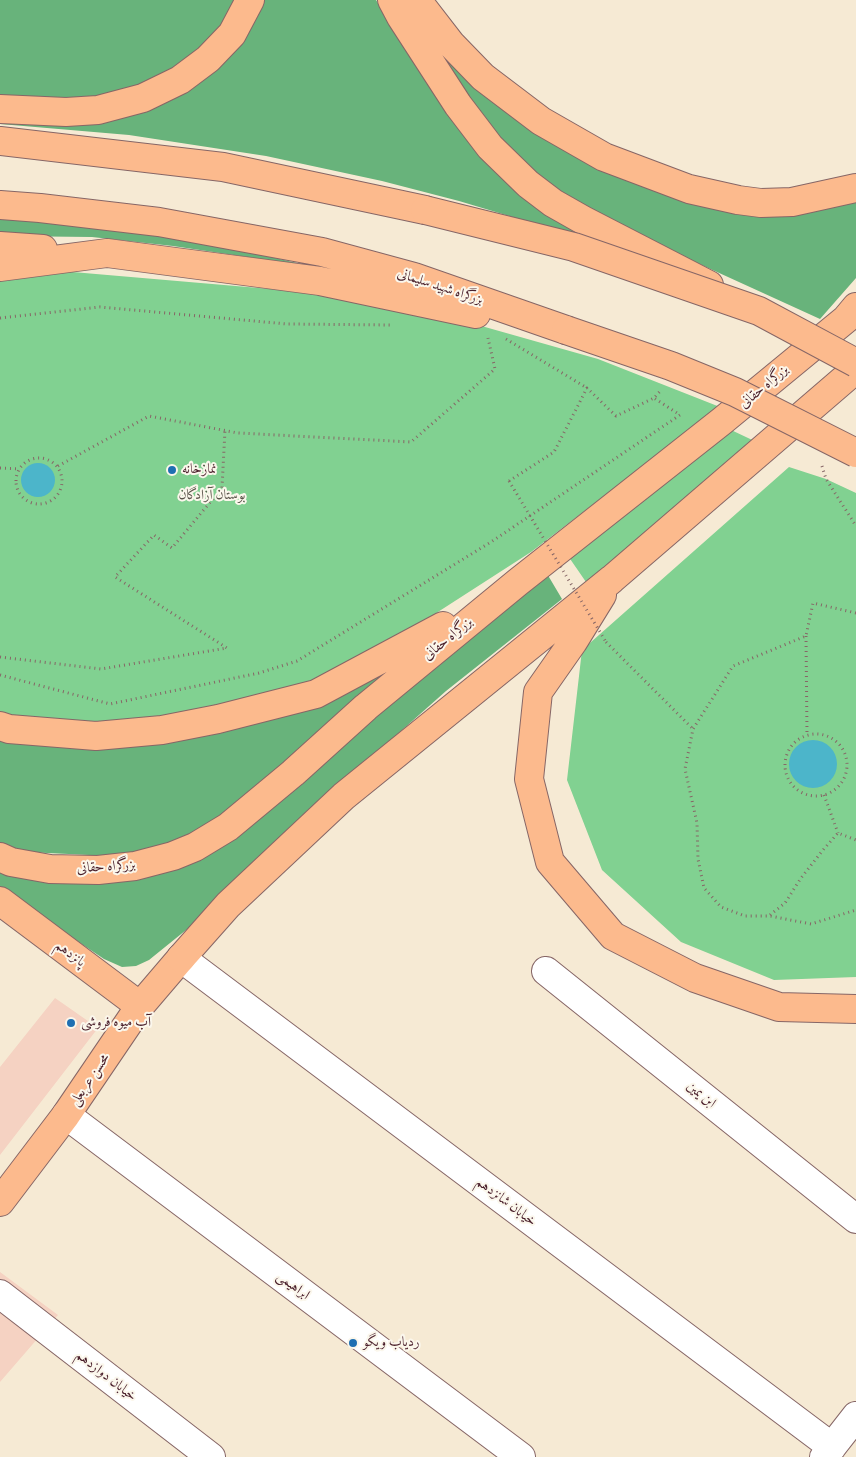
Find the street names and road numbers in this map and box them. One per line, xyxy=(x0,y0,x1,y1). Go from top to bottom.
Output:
street label: بزرگراه شهید سلیمانی xyxy=(395,265,485,309)
street label: بزرگراه حقانی xyxy=(736,362,792,412)
street label: بزرگراه حقانی xyxy=(420,614,476,664)
street label: بزرگراه حقانی xyxy=(76,857,136,877)
street label: پانزدهم xyxy=(52,937,88,971)
street label: محسن عربعلی xyxy=(66,1051,114,1109)
street label: ابن یمین xyxy=(683,1078,719,1112)
street label: خیابان شانزدهم xyxy=(473,1174,539,1230)
street label: ابراهیمی xyxy=(273,1268,313,1304)
street label: خیابان دوازدهم xyxy=(72,1347,140,1405)

